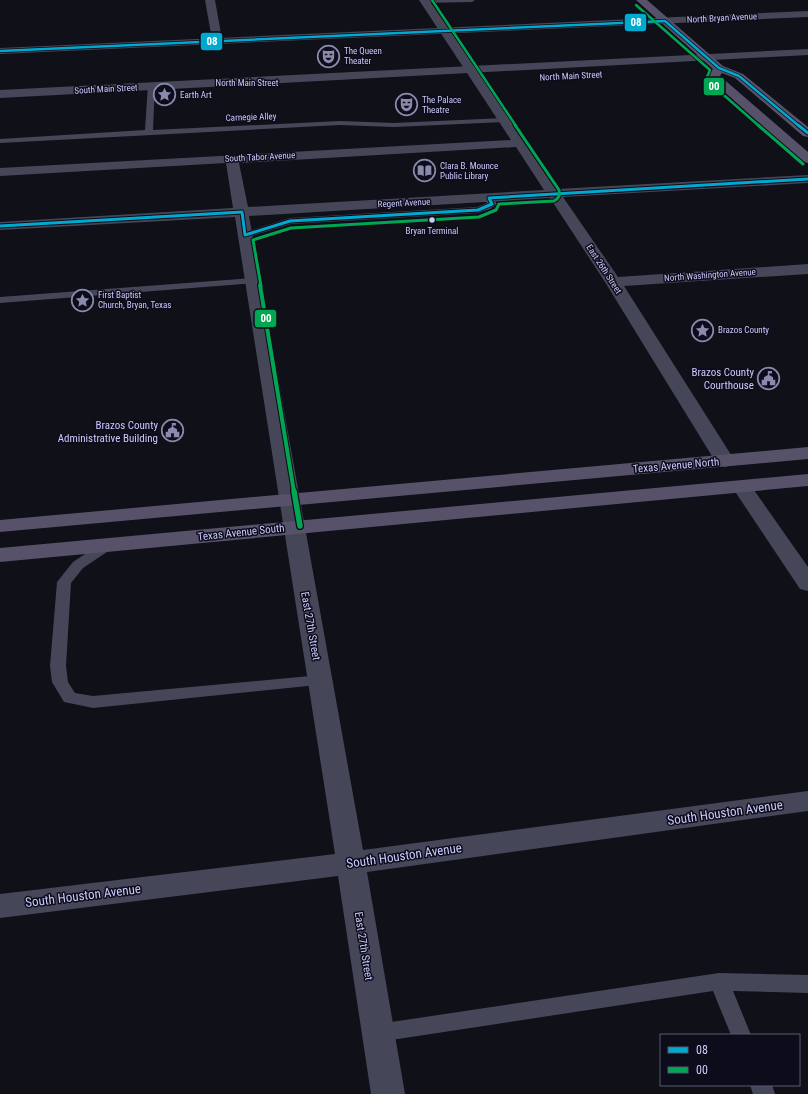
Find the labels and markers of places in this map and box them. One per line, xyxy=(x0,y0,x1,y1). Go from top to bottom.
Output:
theatre icon: The Queen Theater xyxy=(316,43,342,69)
place label: The Queen Theater xyxy=(344,46,382,66)
place icon: Earth Art xyxy=(152,82,178,108)
place label: Earth Art xyxy=(180,90,212,100)
theatre icon: The Palace Theatre xyxy=(393,92,419,118)
place label: The Palace Theatre xyxy=(422,95,461,115)
library icon: Clara B. Mounce Public Library xyxy=(412,158,438,184)
place label: Clara B. Mounce Public Library xyxy=(440,161,498,181)
marker: Bryan Terminal xyxy=(427,215,437,225)
place label: Bryan Terminal xyxy=(406,226,458,236)
place icon: First Baptist Church, Bryan, Texas xyxy=(70,287,96,313)
place label: First Baptist Church, Bryan, Texas xyxy=(98,290,171,310)
place icon: Brazos County xyxy=(689,317,715,343)
place label: Brazos County xyxy=(718,325,769,335)
public building icon: Brazos County Courthouse xyxy=(756,365,782,391)
place label: Brazos County Courthouse xyxy=(692,366,754,392)
public building icon: Brazos County Administrative Building xyxy=(160,418,186,444)
place label: Brazos County Administrative Building xyxy=(58,419,158,445)

